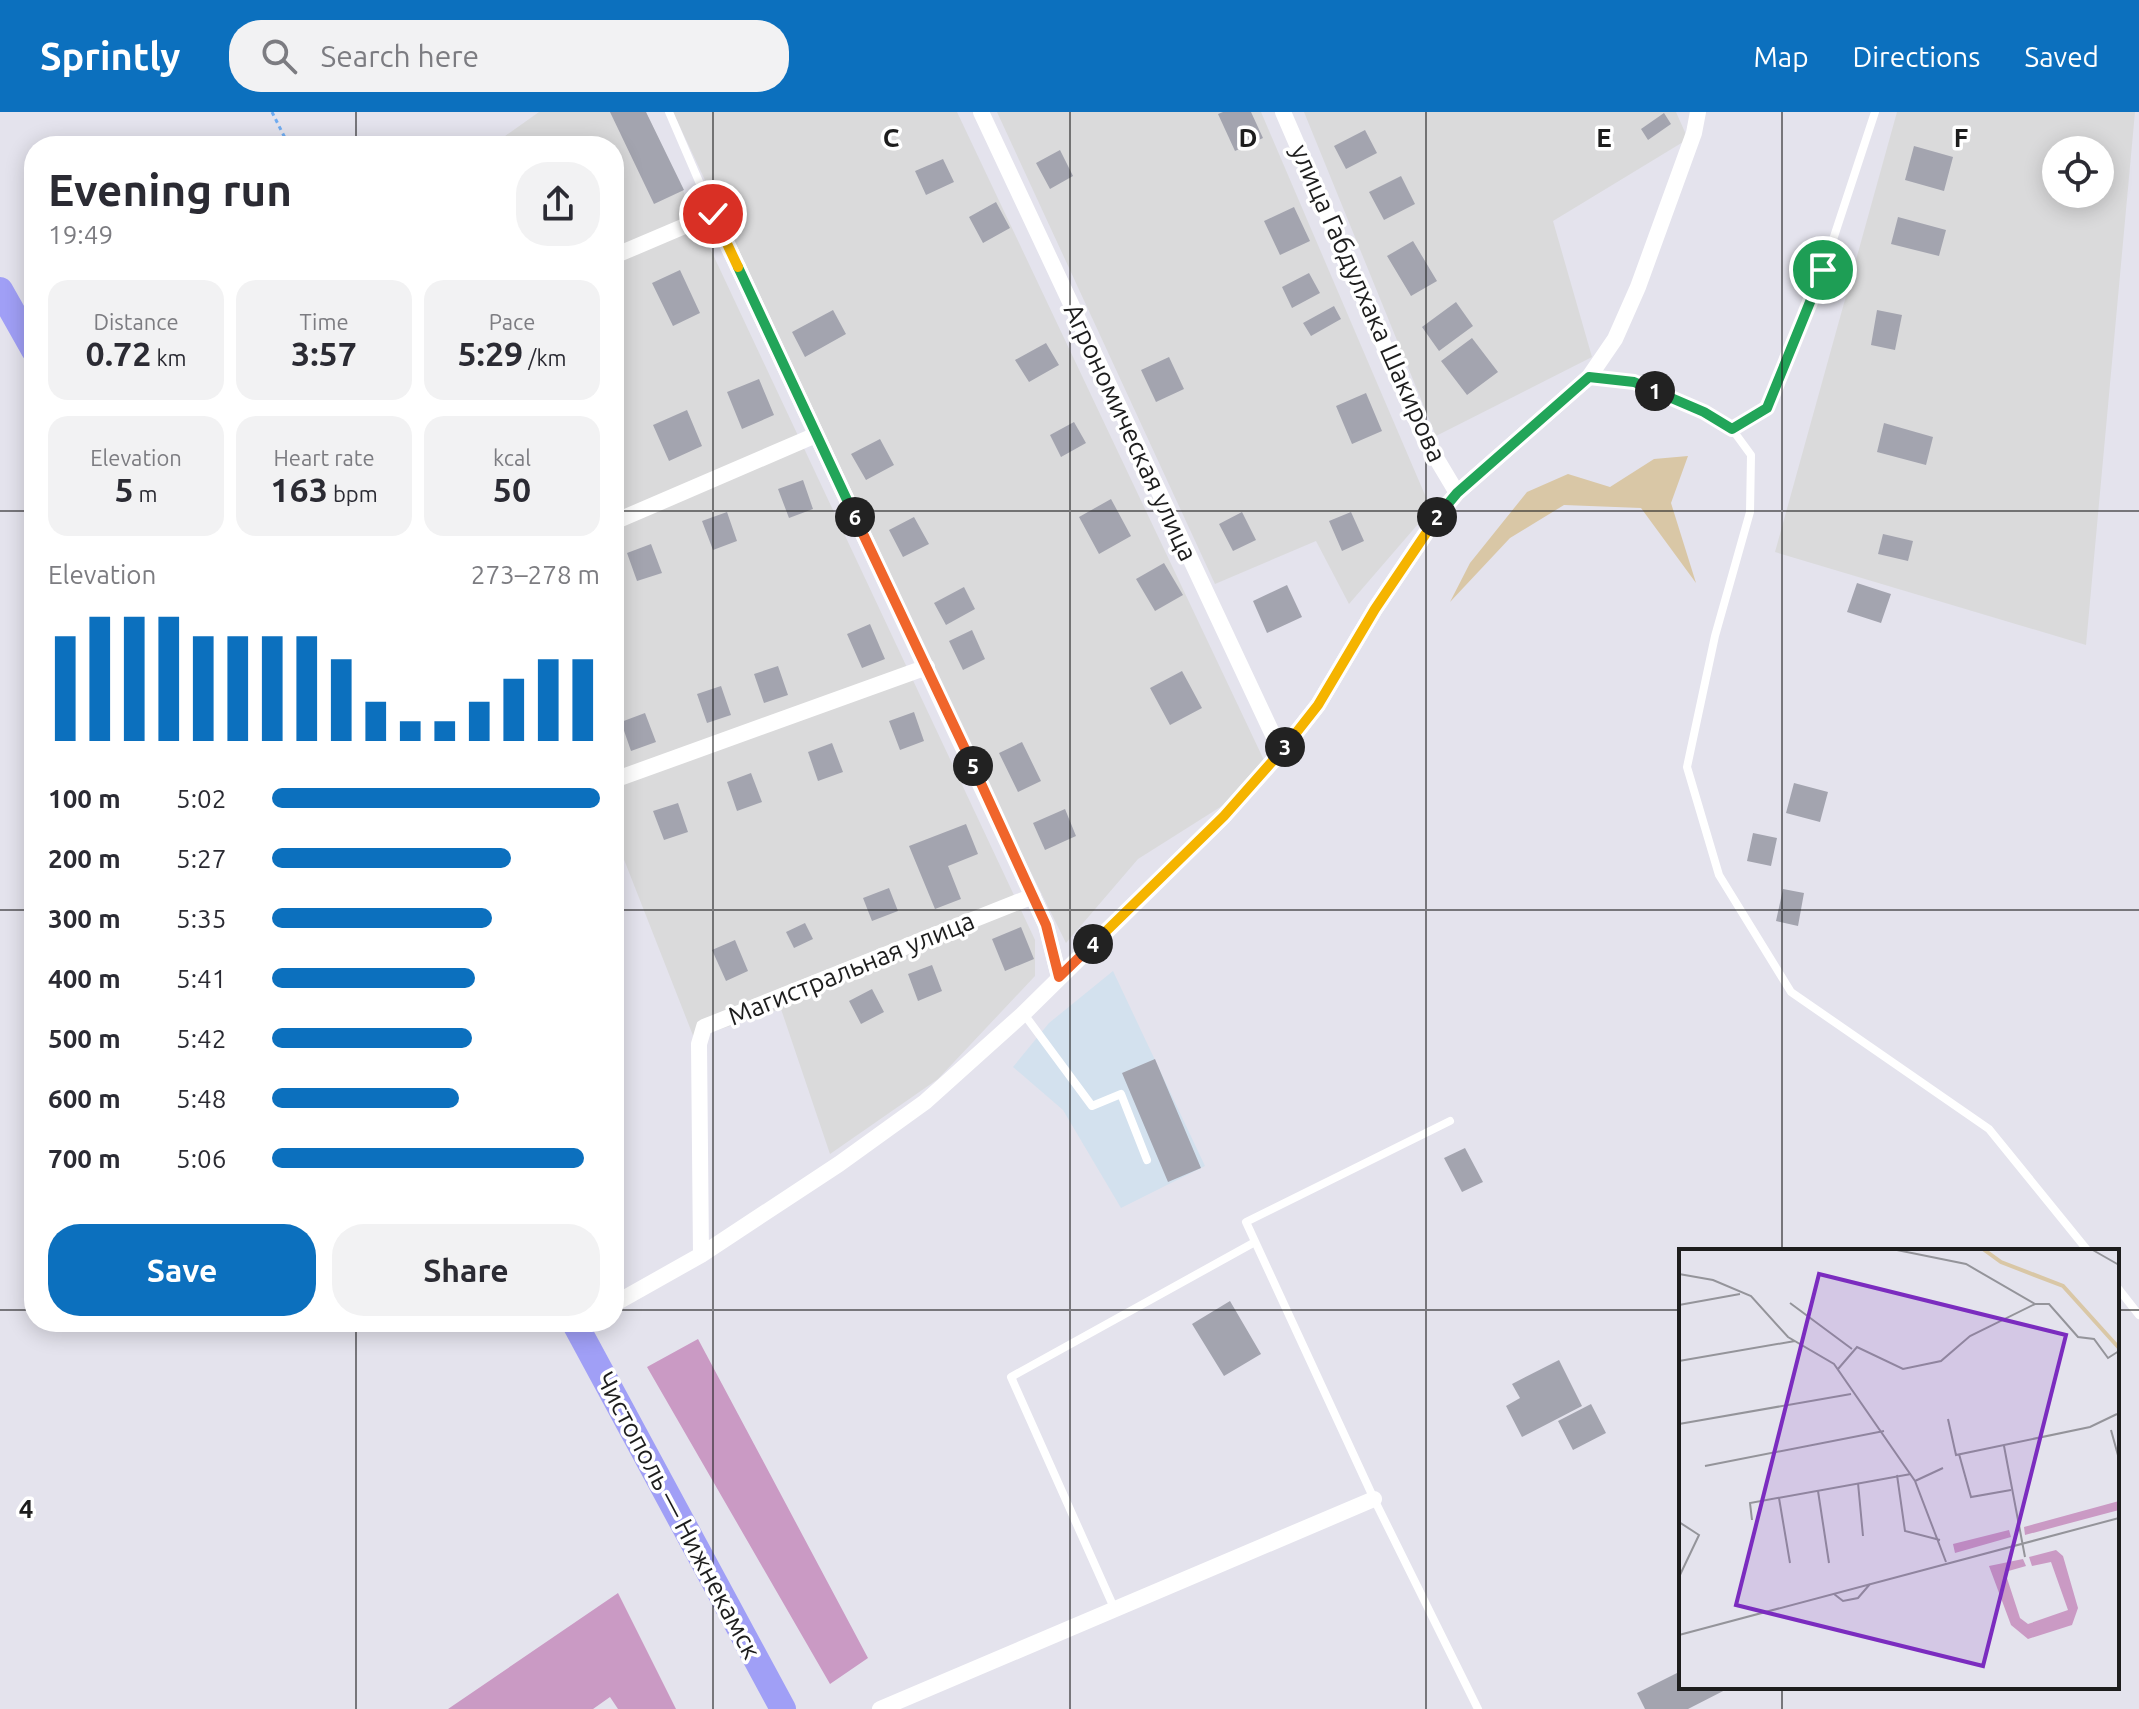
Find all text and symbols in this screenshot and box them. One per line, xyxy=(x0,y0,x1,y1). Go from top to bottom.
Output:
search box xyxy=(229,20,789,92)
icon: search xyxy=(257,34,301,78)
text: Sprintly xyxy=(40,35,181,77)
text: Search here xyxy=(321,39,479,73)
text: Map xyxy=(1753,41,1809,72)
text: Directions xyxy=(1853,41,1980,72)
text: Saved xyxy=(2024,41,2099,72)
text: C xyxy=(883,123,900,152)
text: D xyxy=(1239,123,1257,152)
text: E xyxy=(1596,123,1612,152)
text: F xyxy=(1954,123,1968,152)
map controls xyxy=(2042,136,2114,208)
button: locate xyxy=(2042,136,2114,208)
street label: улица Габдулхака Шакирова xyxy=(1286,140,1452,466)
button: share xyxy=(516,162,600,246)
text: Evening run xyxy=(48,165,292,214)
pin xyxy=(679,180,747,248)
icon: check xyxy=(691,192,735,236)
text: 19:49 xyxy=(48,220,113,249)
pin xyxy=(1789,236,1857,304)
icon: arrive xyxy=(1801,248,1845,292)
street label: Агрономическая улица xyxy=(1059,299,1203,565)
text: Distance xyxy=(93,309,179,334)
text: Time xyxy=(299,309,349,334)
text: Pace xyxy=(489,309,535,334)
text: 0.72 xyxy=(85,334,151,372)
text: 3:57 xyxy=(291,334,357,372)
text: 5:29 xyxy=(457,334,523,372)
text: km xyxy=(151,345,187,370)
text: /km xyxy=(523,345,567,370)
pin: 1 xyxy=(1635,371,1675,411)
text: 1 xyxy=(1649,378,1661,403)
text: Elevation xyxy=(90,445,182,470)
text: Heart rate xyxy=(273,445,375,470)
text: kcal xyxy=(493,445,531,470)
text: 5 xyxy=(114,470,134,508)
text: 163 xyxy=(270,470,328,508)
text: 50 xyxy=(493,470,531,508)
text: m xyxy=(134,481,158,506)
text: bpm xyxy=(328,481,378,506)
pin: 6 xyxy=(835,497,875,537)
pin: 2 xyxy=(1417,497,1457,537)
text: 6 xyxy=(849,504,861,529)
text: 2 xyxy=(1431,504,1443,529)
text: Elevation xyxy=(48,560,156,589)
text: 273–278 m xyxy=(471,560,600,589)
pin: 3 xyxy=(1265,727,1305,767)
text: 3 xyxy=(1279,734,1291,759)
pin: 5 xyxy=(953,746,993,786)
text: 5 xyxy=(967,753,979,778)
text: 100 m xyxy=(48,784,121,813)
text: 5:02 xyxy=(176,784,226,813)
text: 200 m xyxy=(48,844,121,873)
text: 5:27 xyxy=(176,844,226,873)
text: 300 m xyxy=(48,904,121,933)
text: 5:35 xyxy=(176,904,226,933)
street label: Магистральная улица xyxy=(724,905,978,1031)
pin: 4 xyxy=(1073,924,1113,964)
text: 4 xyxy=(1087,931,1099,956)
text: 400 m xyxy=(48,964,121,993)
text: 5:41 xyxy=(176,964,226,993)
text: 500 m xyxy=(48,1024,121,1053)
text: 5:42 xyxy=(176,1024,226,1053)
text: 600 m xyxy=(48,1084,121,1113)
text: 5:48 xyxy=(176,1084,226,1113)
text: 700 m xyxy=(48,1144,121,1173)
text: 5:06 xyxy=(176,1144,226,1173)
button: Save xyxy=(48,1224,316,1316)
button: Share xyxy=(332,1224,600,1316)
inset map xyxy=(1679,1249,2119,1689)
street label: Чистополь — Нижнекамск xyxy=(591,1367,767,1663)
text: 4 xyxy=(19,1494,33,1523)

